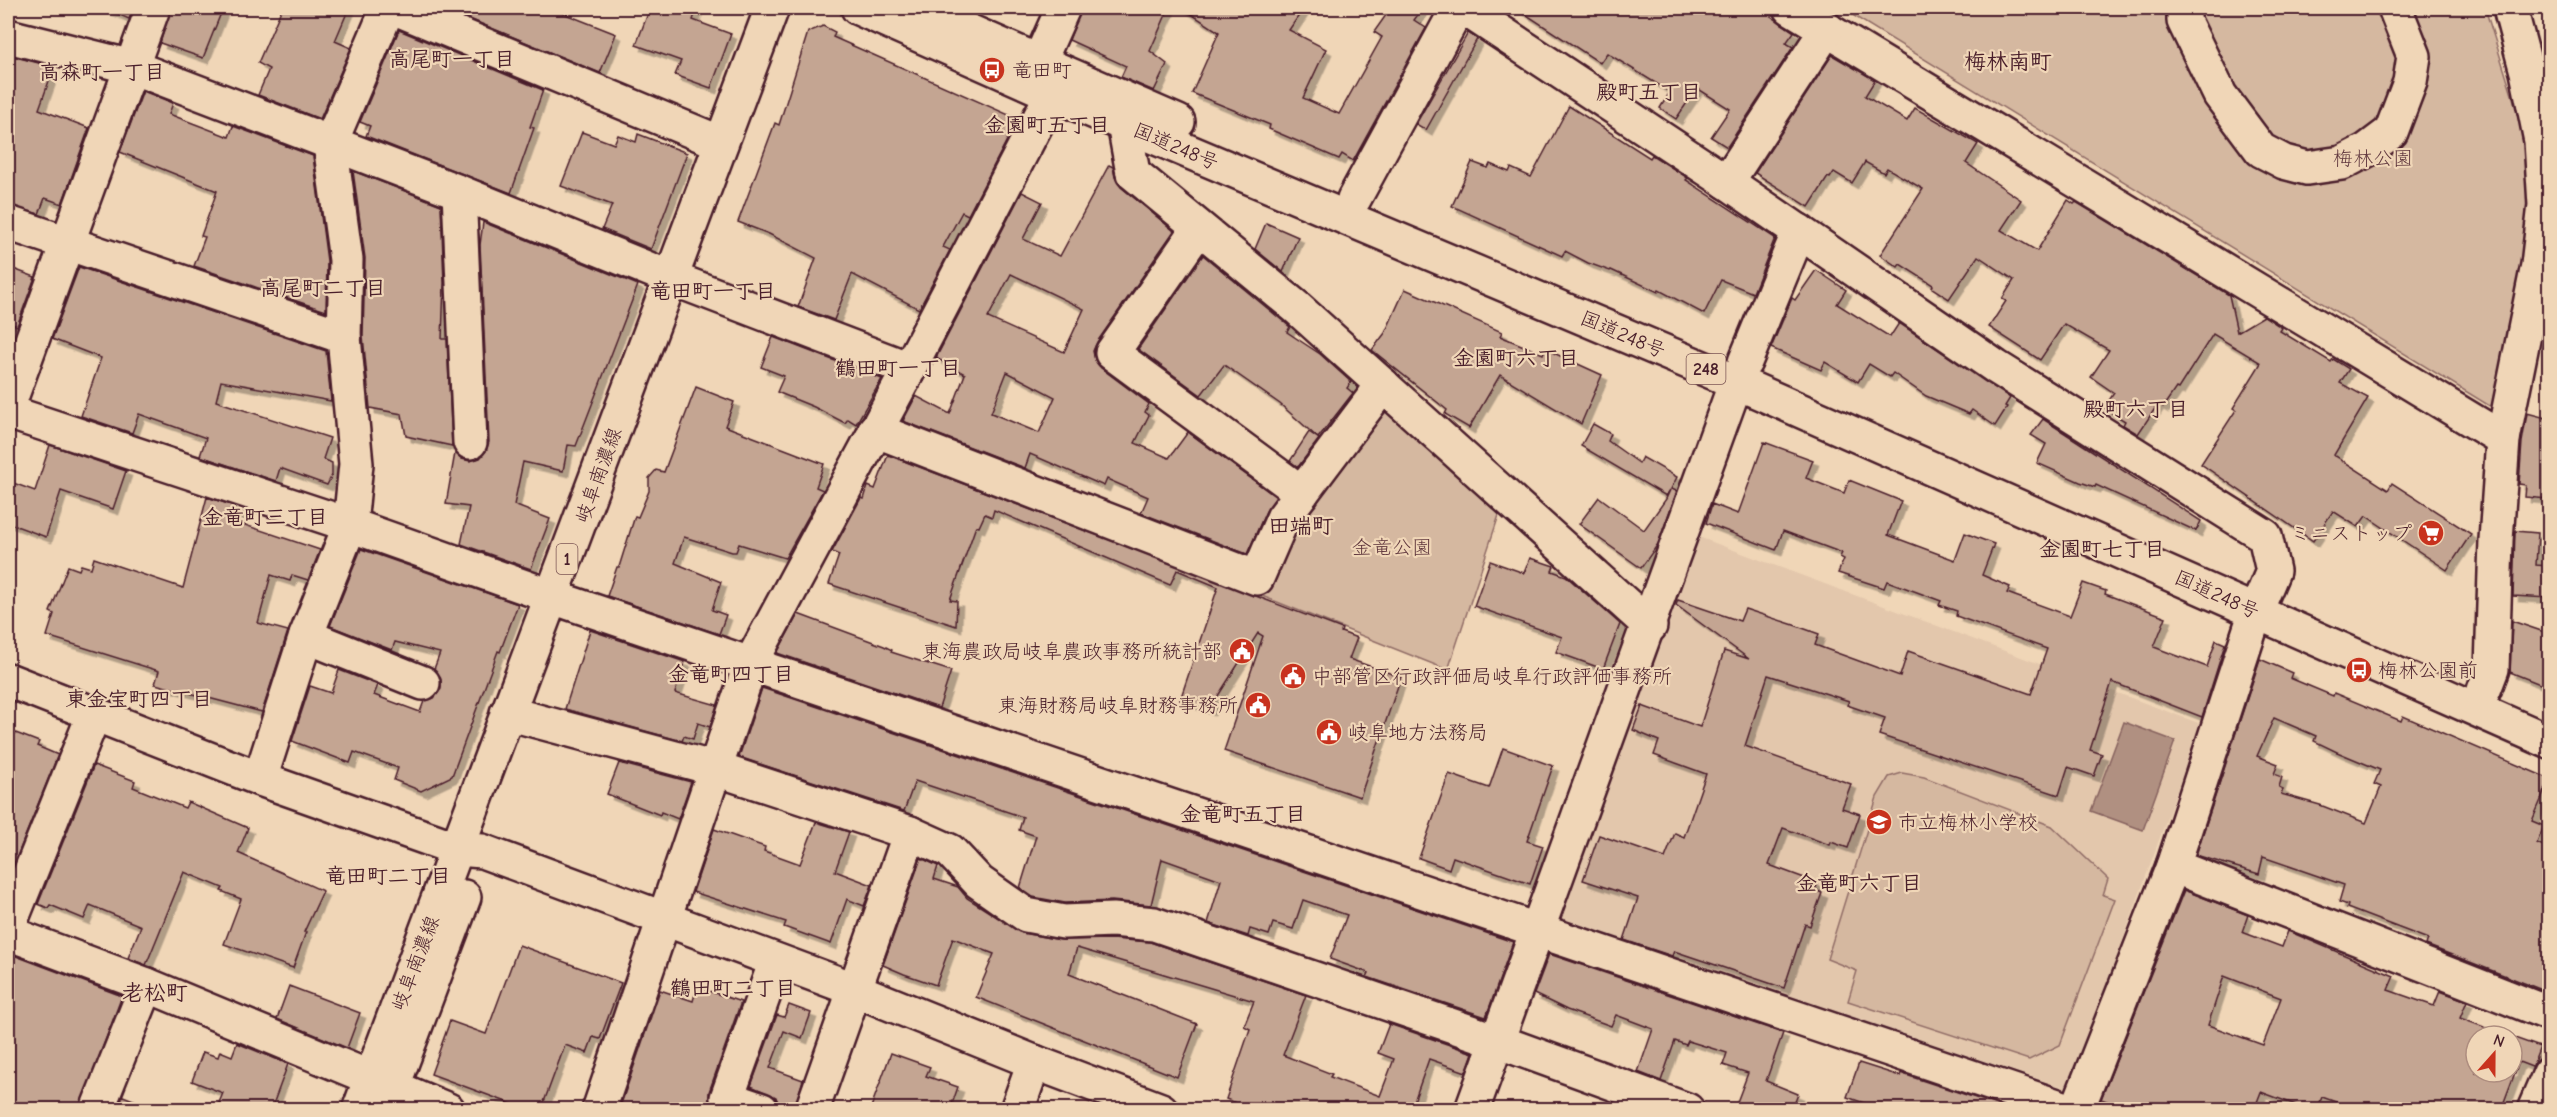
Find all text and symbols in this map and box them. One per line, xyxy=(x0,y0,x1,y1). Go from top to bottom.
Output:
district label: 高尾町一丁目 xyxy=(389,47,515,71)
district label: 梅林南町 xyxy=(1964,49,2052,75)
bus stop icon: 竜田町 xyxy=(977,55,1007,85)
place label: 竜田町 xyxy=(1012,59,1072,82)
district label: 高森町一丁目 xyxy=(39,60,165,84)
district label: 殿町五丁目 xyxy=(1597,80,1702,104)
district label: 金園町五丁目 xyxy=(984,113,1110,137)
street label: 国道248号 xyxy=(1130,118,1222,175)
park label: 梅林公園 xyxy=(2333,147,2413,170)
district label: 高尾町二丁目 xyxy=(260,276,386,300)
district label: 竜田町一丁目 xyxy=(650,279,776,303)
street label: 国道248号 xyxy=(1577,306,1669,363)
district label: 金園町六丁目 xyxy=(1453,346,1579,370)
road number: 248 xyxy=(1686,354,1726,384)
district label: 鶴田町一丁目 xyxy=(835,356,961,380)
district label: 殿町六丁目 xyxy=(2084,397,2189,421)
street label: 岐阜南濃線 xyxy=(571,424,626,526)
district label: 金竜町三丁目 xyxy=(202,505,328,529)
district label: 田端町 xyxy=(1268,513,1334,539)
supermarket icon: ミニストップ xyxy=(2416,518,2446,548)
place label: ミニストップ xyxy=(2290,522,2412,545)
park label: 金竜公園 xyxy=(1352,536,1432,559)
district label: 金園町七丁目 xyxy=(2039,537,2165,561)
road number: 1 xyxy=(556,544,578,574)
street label: 国道248号 xyxy=(2171,566,2263,623)
public building icon: 東海農政局岐阜農政事務所統計部 xyxy=(1227,636,1257,666)
place label: 東海農政局岐阜農政事務所統計部 xyxy=(922,640,1222,663)
bus stop icon: 梅林公園前 xyxy=(2344,655,2374,685)
place label: 梅林公園前 xyxy=(2378,659,2478,682)
public building icon: 中部管区行政評価局岐阜行政評価事務所 xyxy=(1278,661,1308,691)
district label: 金竜町四丁目 xyxy=(668,662,794,686)
place label: 中部管区行政評価局岐阜行政評価事務所 xyxy=(1312,665,1672,688)
district label: 東金宝町四丁目 xyxy=(66,687,213,711)
public building icon: 東海財務局岐阜財務事務所 xyxy=(1243,690,1273,720)
place label: 東海財務局岐阜財務事務所 xyxy=(998,694,1238,717)
public building icon: 岐阜地方法務局 xyxy=(1314,717,1344,747)
place label: 岐阜地方法務局 xyxy=(1348,721,1488,744)
district label: 金竜町五丁目 xyxy=(1180,802,1306,826)
school or university icon: 市立梅林小学校 xyxy=(1864,807,1894,837)
place label: 市立梅林小学校 xyxy=(1898,811,2038,834)
district label: 竜田町二丁目 xyxy=(325,864,451,888)
district label: 金竜町六丁目 xyxy=(1796,871,1922,895)
street label: 岐阜南濃線 xyxy=(387,912,444,1014)
district label: 鶴田町二丁目 xyxy=(670,976,796,1000)
district label: 老松町 xyxy=(122,980,188,1006)
north arrow xyxy=(2464,1024,2524,1084)
text: N xyxy=(2491,1031,2507,1051)

